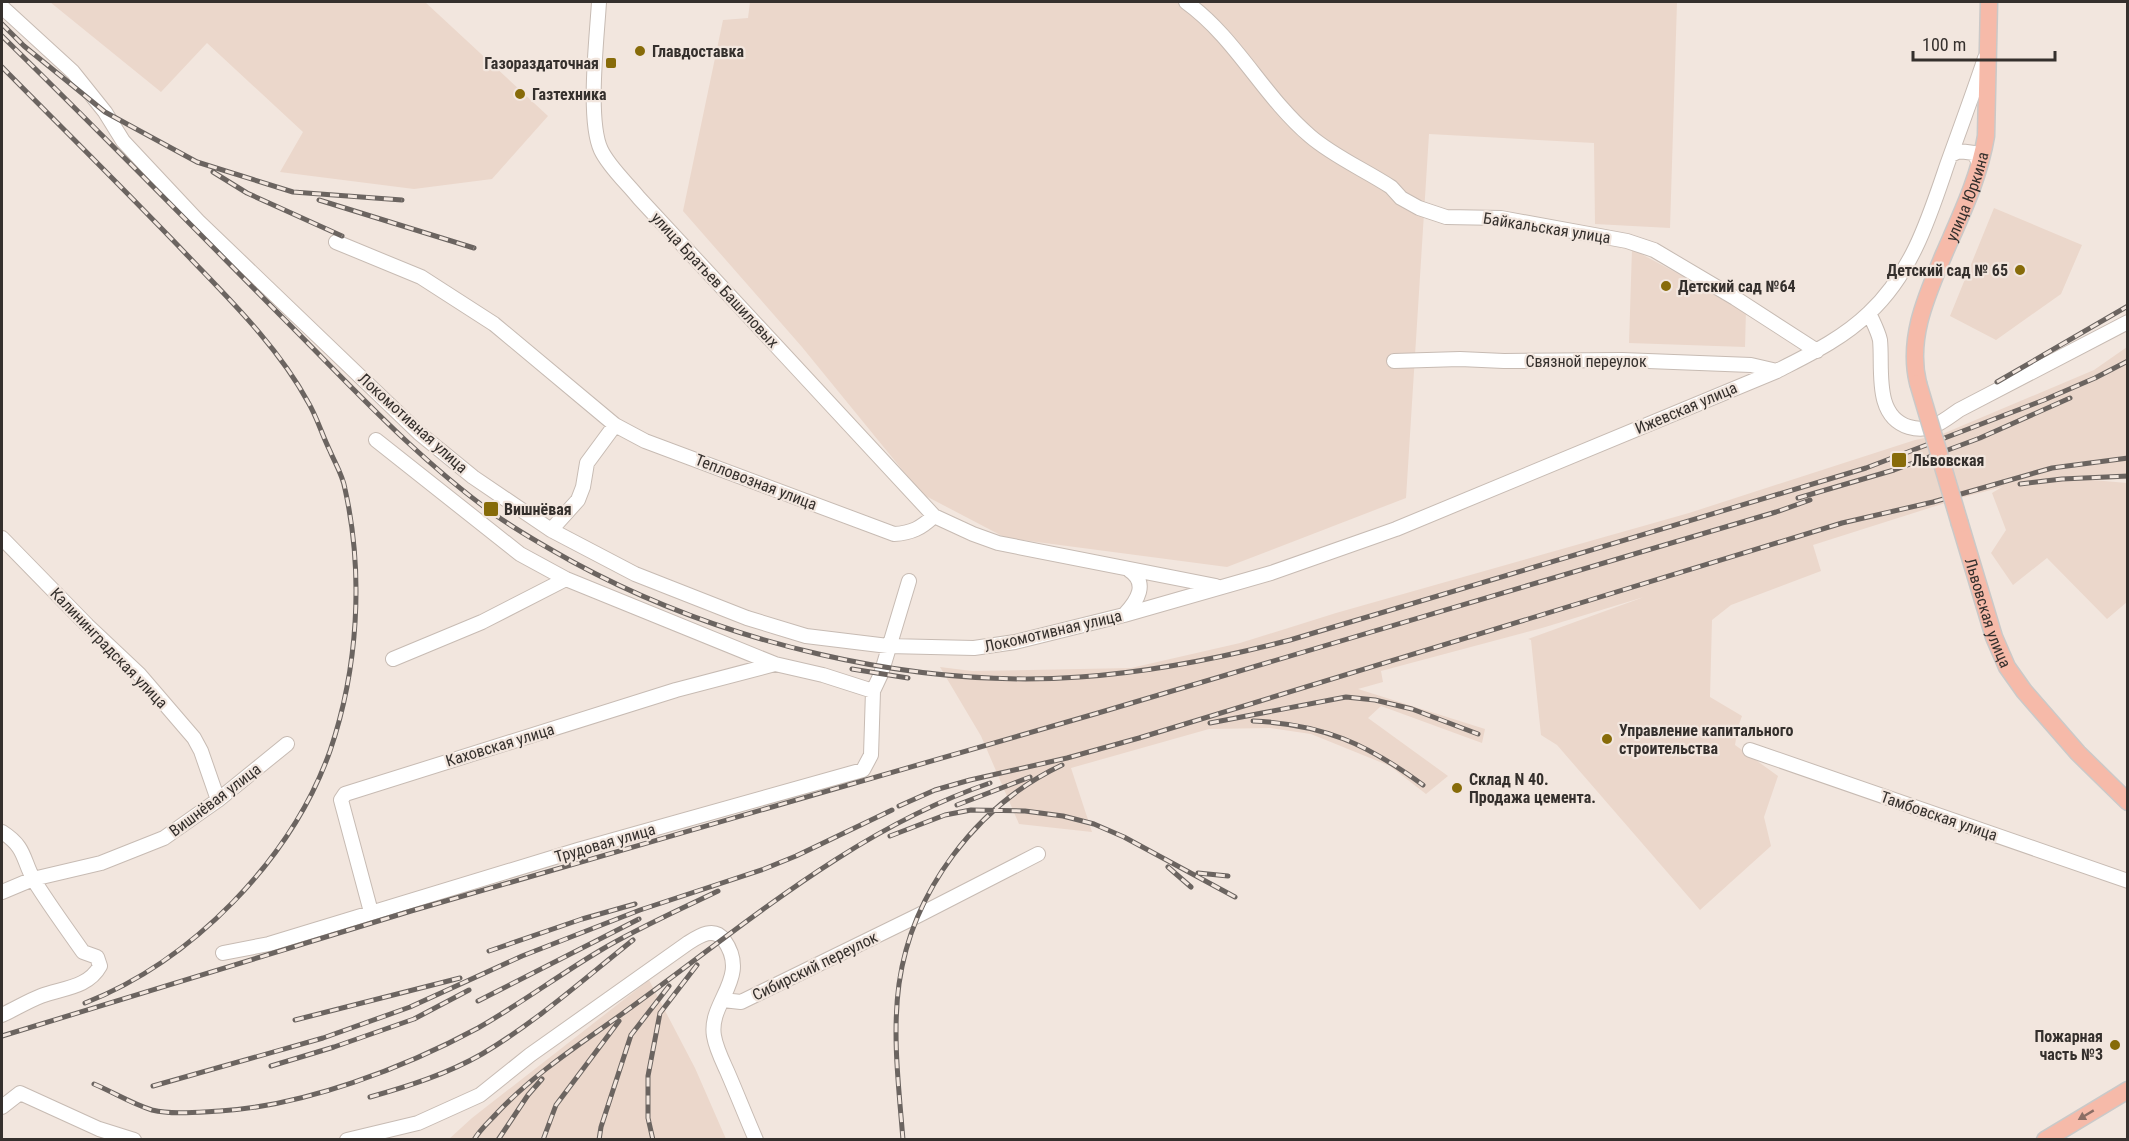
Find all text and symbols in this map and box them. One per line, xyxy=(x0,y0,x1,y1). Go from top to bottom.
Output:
scale bar xyxy=(1913,24,2056,62)
text: 100 m xyxy=(1922,34,1966,55)
place label: Главдоставка xyxy=(652,42,745,61)
marker: Главдоставка xyxy=(633,44,647,58)
place label: Газораздаточная xyxy=(484,54,599,73)
marker: Газораздаточная xyxy=(604,56,618,70)
place label: Газтехника xyxy=(532,85,607,104)
marker: Газтехника xyxy=(513,87,527,101)
street label: улица Юркина xyxy=(1941,150,1992,244)
street label: улица Братьев Башиловых xyxy=(647,208,783,352)
street label: Байкальская улица xyxy=(1482,209,1612,247)
place label: Детский сад № 65 xyxy=(1887,261,2008,280)
marker: Детский сад № 65 xyxy=(2013,263,2027,277)
place label: Детский сад №64 xyxy=(1678,277,1796,296)
marker: Детский сад №64 xyxy=(1659,279,1673,293)
street label: Связной переулок xyxy=(1525,352,1647,371)
street label: Локомотивная улица xyxy=(354,369,472,477)
street label: Ижевская улица xyxy=(1632,378,1740,438)
street label: Тепловозная улица xyxy=(693,450,819,514)
marker: Львовская xyxy=(1890,451,1908,469)
place label: Львовская xyxy=(1912,451,1984,470)
marker: Вишнёвая xyxy=(482,500,500,518)
place label: Вишнёвая xyxy=(504,500,572,519)
street label: Львовская улица xyxy=(1961,555,2016,670)
street label: Калининградская улица xyxy=(46,584,172,712)
street label: Локомотивная улица xyxy=(982,606,1124,656)
street label: Каховская улица xyxy=(443,719,557,771)
place label: Управление капитального строительства xyxy=(1619,721,1793,758)
marker: Управление капитального строительства xyxy=(1600,732,1614,746)
street label: Вишнёвая улица xyxy=(166,759,264,841)
place label: Склад N 40. Продажа цемента. xyxy=(1469,770,1596,807)
marker: Склад N 40. Продажа цемента. xyxy=(1450,781,1464,795)
street label: Тамбовская улица xyxy=(1878,787,2000,845)
street label: Трудовая улица xyxy=(552,820,658,866)
street label: Сибирский переулок xyxy=(749,927,881,1005)
place label: Пожарная часть №3 xyxy=(2034,1027,2103,1064)
marker: Пожарная часть №3 xyxy=(2108,1038,2122,1052)
one-way arrow xyxy=(2078,1109,2094,1120)

